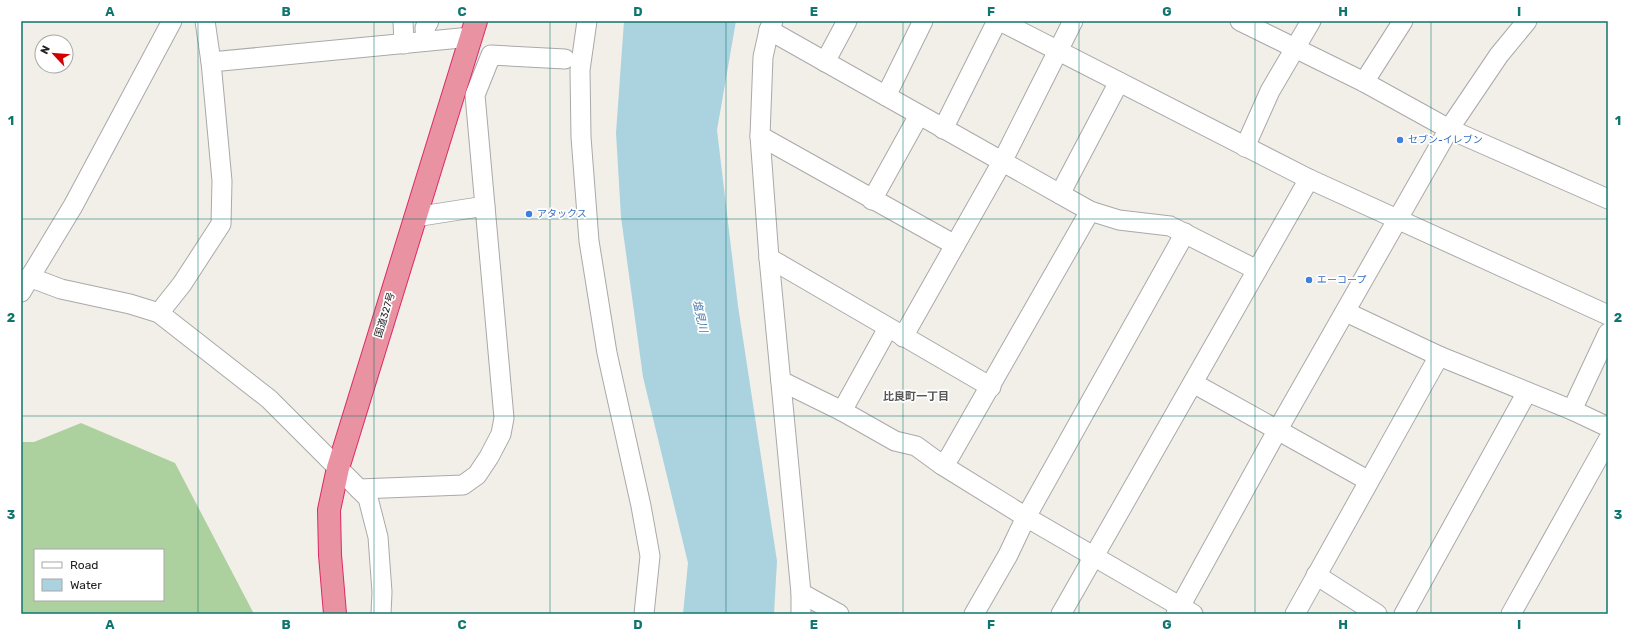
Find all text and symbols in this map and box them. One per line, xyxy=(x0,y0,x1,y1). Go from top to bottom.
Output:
text: A xyxy=(105,4,115,19)
text: B xyxy=(281,4,291,19)
text: C xyxy=(457,4,467,19)
text: D xyxy=(633,4,643,19)
text: E xyxy=(810,4,818,19)
text: F xyxy=(987,4,995,19)
text: G xyxy=(1162,4,1172,19)
text: H xyxy=(1338,4,1348,19)
text: I xyxy=(1517,4,1521,19)
north arrow xyxy=(34,34,74,74)
text: N xyxy=(38,43,53,56)
text: 1 xyxy=(8,113,14,128)
text: 1 xyxy=(1615,113,1621,128)
place label: セブン-イレブン xyxy=(1408,134,1483,146)
marker: セブン-イレブン xyxy=(1395,135,1405,145)
place label: アタックス xyxy=(537,208,587,220)
marker: アタックス xyxy=(524,209,534,219)
place label: エーコープ xyxy=(1317,274,1366,286)
marker: エーコープ xyxy=(1304,275,1314,285)
street label: 国道327号 xyxy=(372,291,398,339)
water label: 塩見川 xyxy=(690,298,710,335)
text: 2 xyxy=(7,310,15,325)
text: 2 xyxy=(1614,310,1622,325)
district label: 比良町一丁目 xyxy=(883,390,949,403)
text: 3 xyxy=(7,507,16,522)
text: 3 xyxy=(1614,507,1623,522)
legend xyxy=(34,549,164,601)
text: Road xyxy=(70,558,98,572)
text: Water xyxy=(70,578,102,592)
text: A xyxy=(105,617,115,632)
text: B xyxy=(281,617,291,632)
text: C xyxy=(457,617,467,632)
text: D xyxy=(633,617,643,632)
text: E xyxy=(810,617,818,632)
text: F xyxy=(987,617,995,632)
text: G xyxy=(1162,617,1172,632)
text: H xyxy=(1338,617,1348,632)
text: I xyxy=(1517,617,1521,632)

